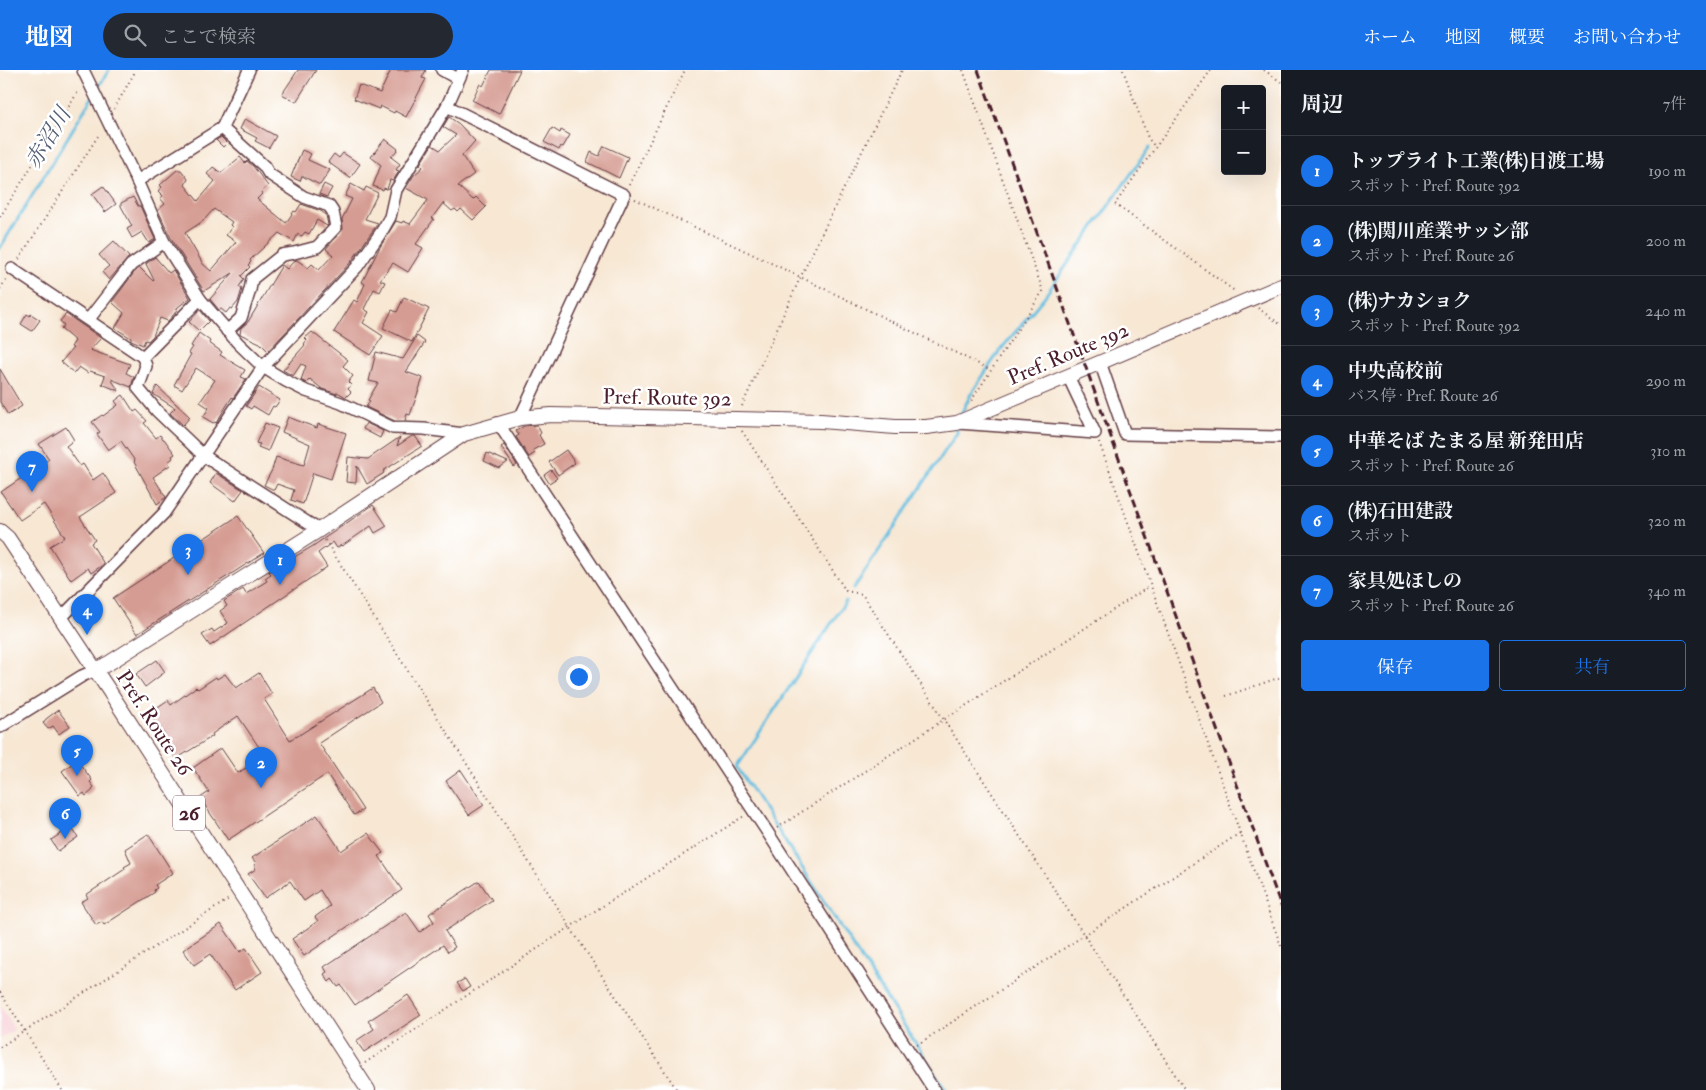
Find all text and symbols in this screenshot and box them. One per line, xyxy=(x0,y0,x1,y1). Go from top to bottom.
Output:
search box xyxy=(103,13,453,58)
icon: search xyxy=(121,21,149,49)
text: 地図 xyxy=(25,22,73,53)
text: ここで検索 xyxy=(161,25,256,49)
text: ホーム xyxy=(1363,26,1417,49)
text: 地図 xyxy=(1445,26,1481,49)
text: 概要 xyxy=(1509,26,1545,49)
text: お問い合わせ xyxy=(1573,26,1681,49)
map controls xyxy=(1221,85,1266,175)
button: + xyxy=(1221,85,1266,130)
text: 周辺 xyxy=(1301,91,1343,118)
text: 7件 xyxy=(1663,94,1686,114)
water label: 赤沼川 xyxy=(19,101,78,174)
button: − xyxy=(1221,130,1266,175)
text: トップライト工業(株)日渡工場 xyxy=(1348,149,1604,173)
text: 1 xyxy=(1314,161,1320,181)
text: 190 m xyxy=(1648,161,1686,181)
text: スポット · Pref. Route 392 xyxy=(1348,176,1520,196)
text: (株)関川産業サッシ部 xyxy=(1348,219,1529,243)
text: 2 xyxy=(1313,231,1321,251)
text: 200 m xyxy=(1646,231,1686,251)
text: スポット · Pref. Route 26 xyxy=(1348,246,1514,266)
text: (株)ナカショク xyxy=(1348,289,1472,313)
text: 3 xyxy=(1314,301,1320,321)
text: 240 m xyxy=(1645,301,1686,321)
street label: Pref. Route 392 xyxy=(1003,316,1133,392)
text: スポット · Pref. Route 392 xyxy=(1348,316,1520,336)
text: 中央高校前 xyxy=(1348,359,1443,383)
text: 4 xyxy=(1313,371,1321,391)
text: 290 m xyxy=(1646,371,1686,391)
street label: Pref. Route 392 xyxy=(602,383,732,413)
text: バス停 · Pref. Route 26 xyxy=(1348,386,1498,406)
text: 中華そば たまる屋 新発田店 xyxy=(1348,429,1584,453)
text: 5 xyxy=(1313,441,1321,461)
text: 310 m xyxy=(1650,441,1686,461)
pin: 7 xyxy=(16,451,48,492)
text: スポット · Pref. Route 26 xyxy=(1348,456,1514,476)
text: (株)石田建設 xyxy=(1348,499,1453,523)
text: 6 xyxy=(1313,511,1321,531)
text: 320 m xyxy=(1648,511,1686,531)
text: スポット xyxy=(1348,526,1412,546)
pin: 3 xyxy=(172,534,204,575)
pin: 1 xyxy=(264,544,296,585)
text: 家具処ほしの xyxy=(1348,569,1462,593)
text: 7 xyxy=(1313,581,1321,601)
text: 340 m xyxy=(1647,581,1686,601)
pin: 4 xyxy=(71,594,103,635)
text: スポット · Pref. Route 26 xyxy=(1348,596,1514,616)
button: 保存 xyxy=(1301,640,1489,691)
button: 共有 xyxy=(1499,640,1686,691)
your location xyxy=(566,664,592,690)
street label: Pref. Route 26 xyxy=(110,665,199,782)
pin: 5 xyxy=(61,735,93,776)
pin: 2 xyxy=(245,747,277,788)
road number: 26 xyxy=(173,796,205,830)
pin: 6 xyxy=(49,798,81,839)

